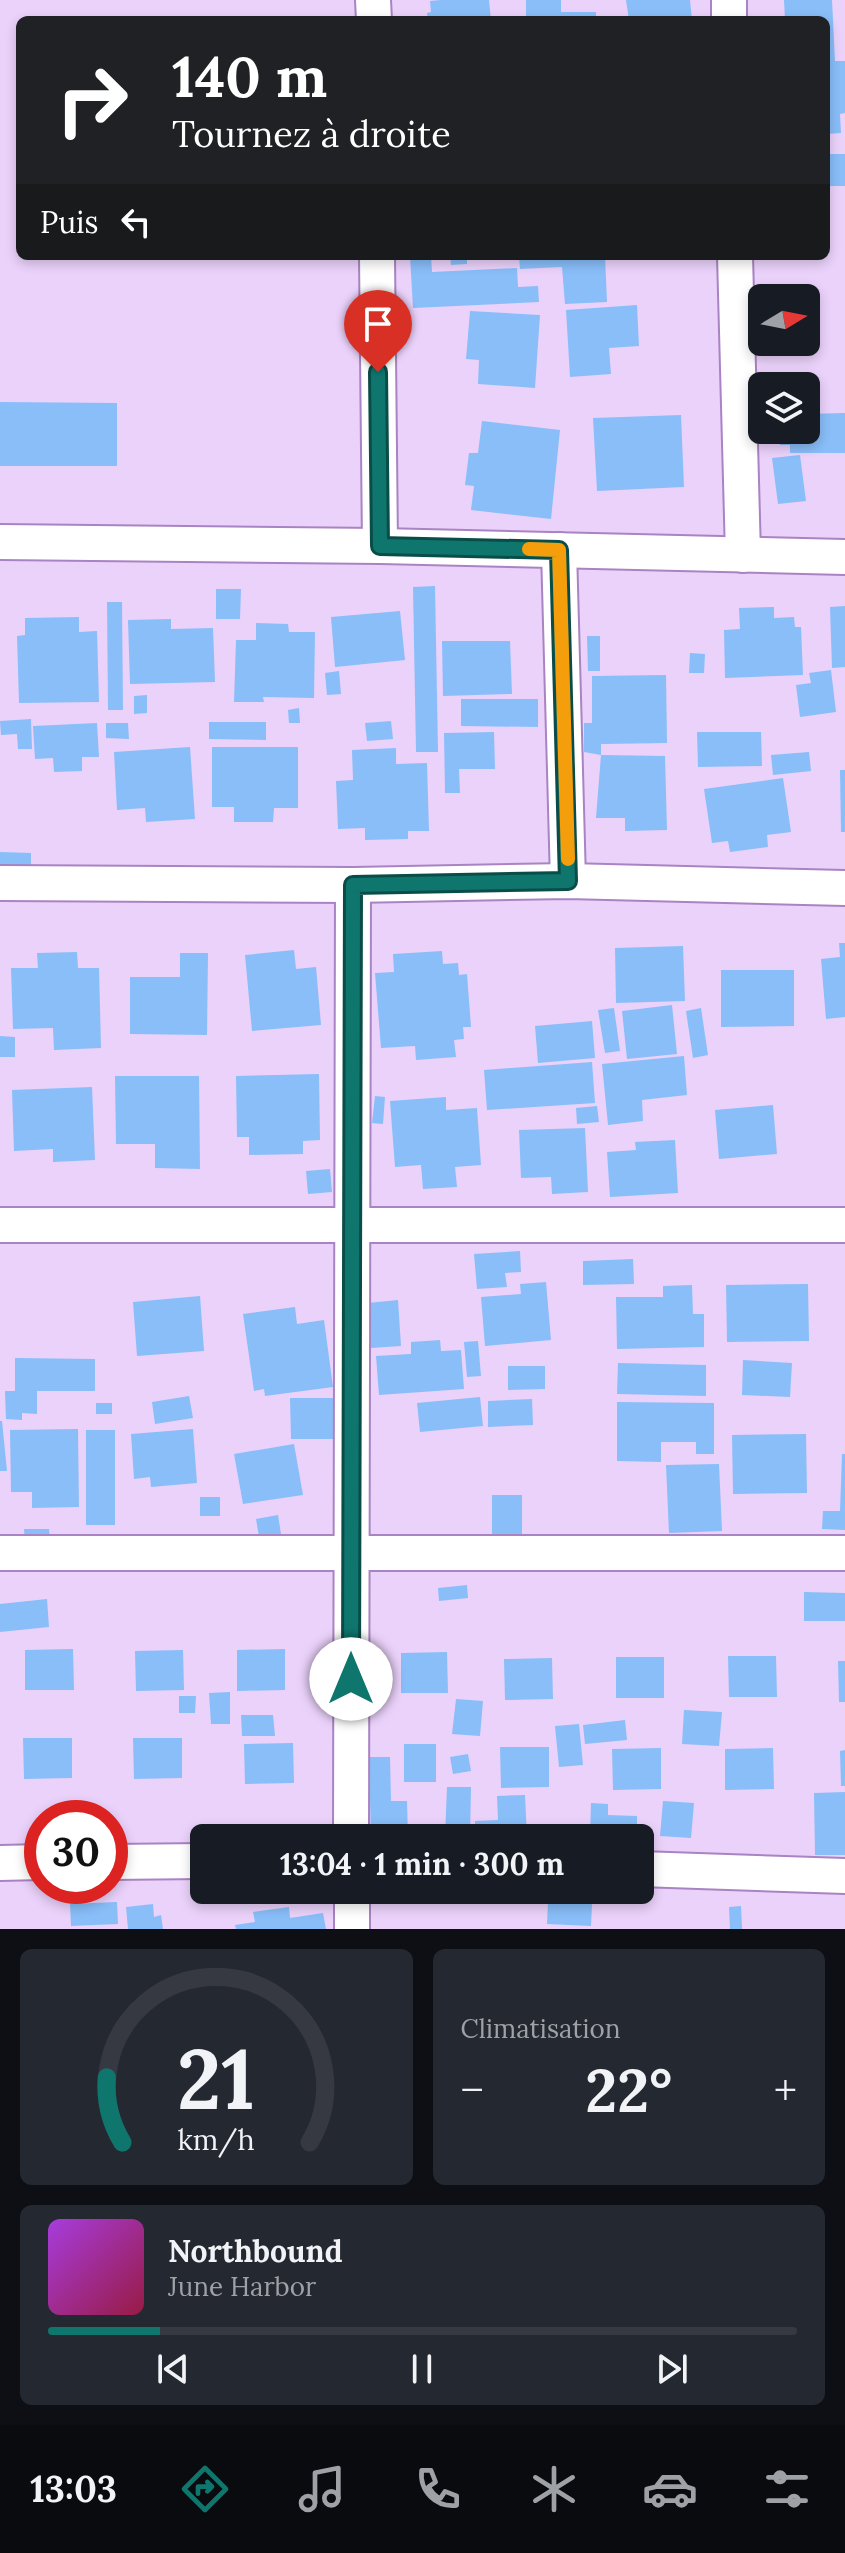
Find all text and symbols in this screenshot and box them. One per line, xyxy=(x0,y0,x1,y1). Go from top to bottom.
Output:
text: 140 m xyxy=(172,41,327,112)
icon: right xyxy=(40,48,144,152)
text: Tournez à droite xyxy=(172,111,451,157)
icon: left xyxy=(114,200,158,244)
text: Puis xyxy=(40,203,98,241)
north arrow xyxy=(748,284,820,356)
map controls xyxy=(748,284,820,444)
pin xyxy=(344,290,412,372)
icon: arrive xyxy=(356,302,400,346)
button: layers xyxy=(748,372,820,444)
position arrow xyxy=(309,1637,393,1721)
speed limit sign: 30 xyxy=(24,1800,128,1904)
text: 13:04 · 1 min · 300 m xyxy=(280,1845,564,1883)
text: Climatisation xyxy=(461,2012,621,2045)
text: 21 xyxy=(177,2025,255,2132)
text: 22° xyxy=(585,2052,672,2128)
text: − xyxy=(461,2062,484,2118)
text: + xyxy=(774,2062,797,2118)
text: km/h xyxy=(178,2121,255,2158)
text: Northbound xyxy=(168,2232,343,2270)
text: June Harbor xyxy=(168,2270,316,2303)
icon: previous xyxy=(151,2347,195,2391)
icon: pause xyxy=(400,2347,444,2391)
icon: next xyxy=(650,2347,694,2391)
icon: directions xyxy=(177,2461,233,2517)
icon: music xyxy=(294,2461,350,2517)
icon: phone xyxy=(410,2461,466,2517)
icon: climate xyxy=(526,2461,582,2517)
icon: car xyxy=(642,2461,698,2517)
icon: filters xyxy=(759,2461,815,2517)
text: 13:03 xyxy=(30,2466,117,2512)

